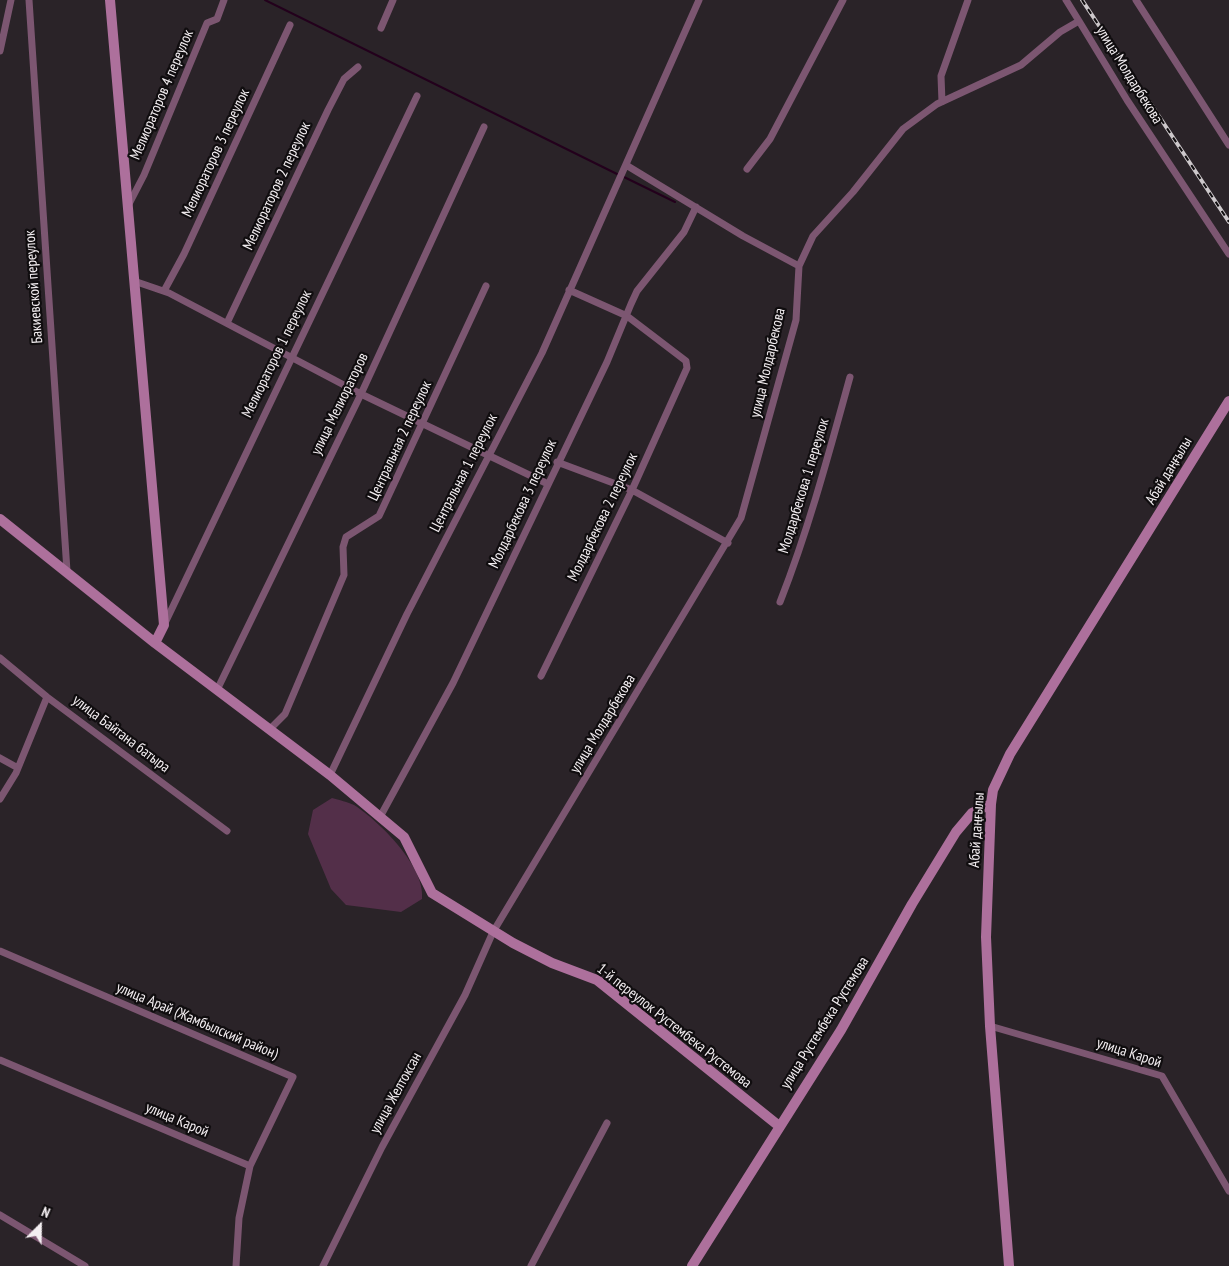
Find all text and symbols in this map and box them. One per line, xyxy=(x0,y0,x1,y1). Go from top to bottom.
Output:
street label: улица Молдарбекова xyxy=(1092,23,1166,127)
street label: Мелиораторов 4 переулок xyxy=(126,27,198,163)
street label: Мелиораторов 3 переулок xyxy=(178,86,254,220)
street label: Мелиораторов 2 переулок xyxy=(239,119,315,253)
street label: Бакиевской переулок xyxy=(21,230,47,344)
street label: Мелиораторов 1 переулок xyxy=(238,287,316,421)
street label: улица Молдарбекова xyxy=(747,306,789,420)
street label: улица Мелиораторов xyxy=(308,350,372,458)
street label: Центральная 2 переулок xyxy=(364,378,436,504)
street label: Центральная 1 переулок xyxy=(426,411,502,535)
street label: Молдарбекова 1 переулок xyxy=(775,416,833,556)
street label: Абай даңғылы xyxy=(1142,434,1196,508)
street label: Молдарбекова 3 переулок xyxy=(485,437,561,571)
street label: Молдарбекова 2 переулок xyxy=(564,450,642,584)
street label: улица Молдарбекова xyxy=(566,671,640,777)
street label: улица Байтана батыра xyxy=(69,691,173,777)
street label: Абай даңғылы xyxy=(965,792,989,868)
street label: улица Рустембека Рустемова xyxy=(777,954,873,1092)
street label: 1-й переулок Рустембека Рустемова xyxy=(593,960,755,1092)
street label: улица Арай (Жамбылский район) xyxy=(113,979,281,1063)
street label: улица Карой xyxy=(1094,1034,1164,1072)
street label: улица Желтоксан xyxy=(366,1049,426,1137)
street label: улица Карой xyxy=(143,1099,211,1141)
north arrow xyxy=(15,1201,65,1251)
text: N xyxy=(39,1202,53,1222)

